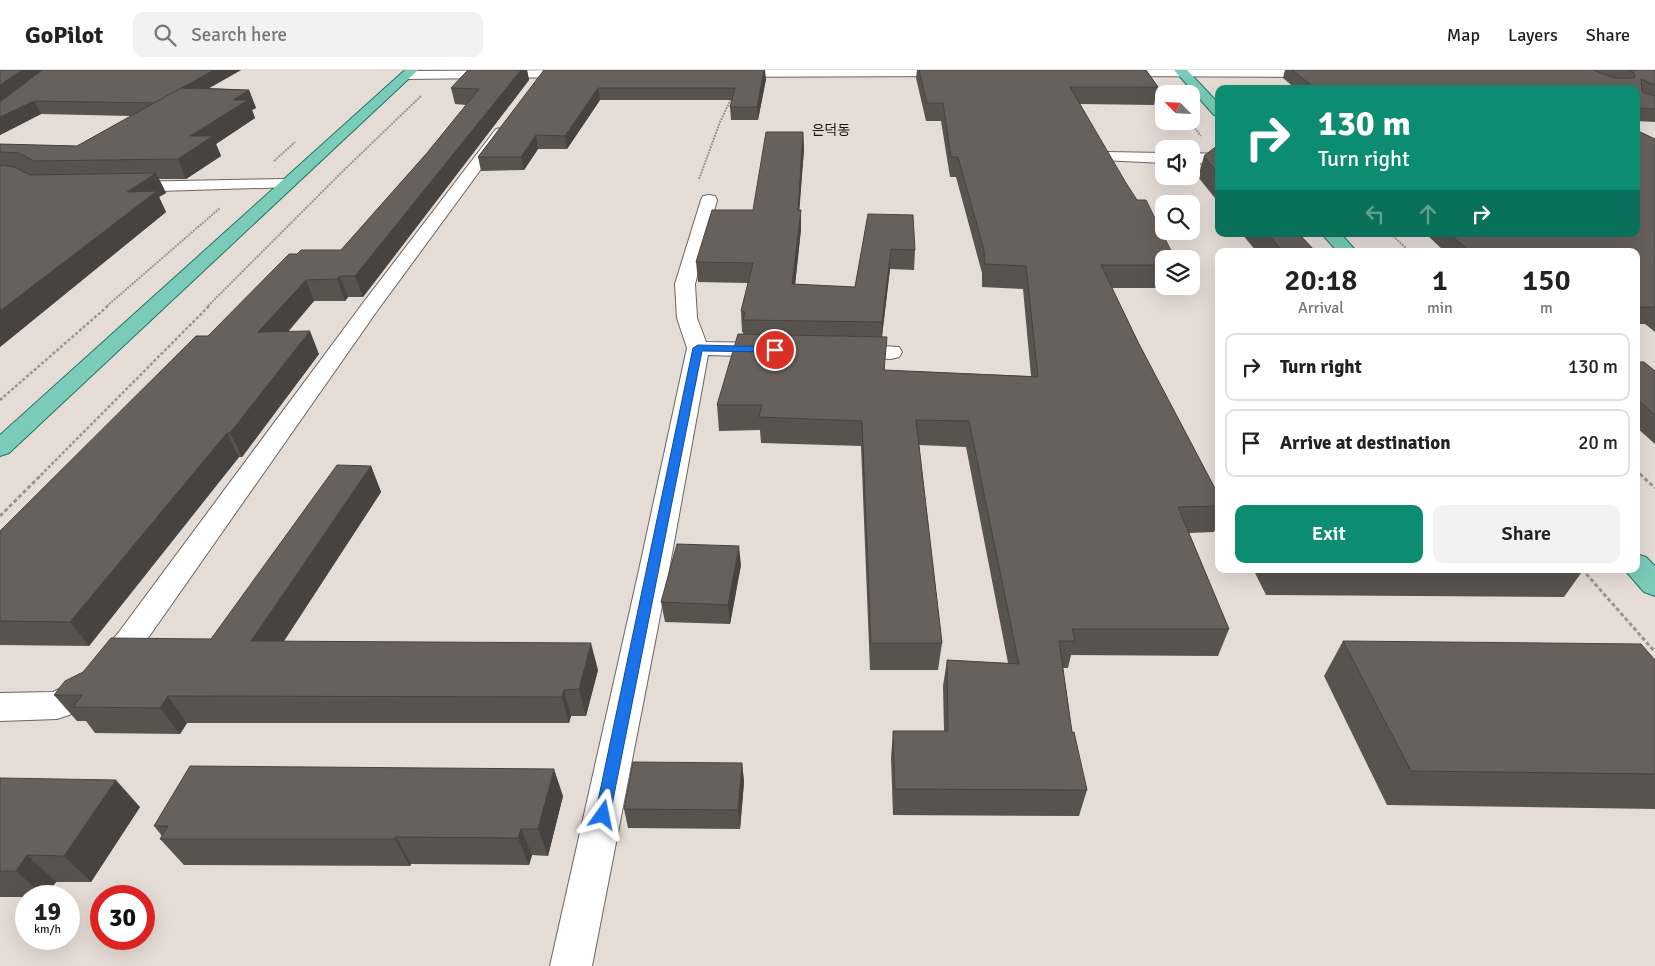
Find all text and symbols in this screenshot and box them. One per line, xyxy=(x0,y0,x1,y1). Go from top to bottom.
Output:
search box xyxy=(133,12,483,57)
text: GoPilot xyxy=(25,20,103,50)
icon: search xyxy=(151,21,179,49)
text: Search here xyxy=(191,23,287,47)
text: Map xyxy=(1447,24,1480,46)
text: Layers xyxy=(1508,24,1558,46)
text: Share xyxy=(1586,24,1630,46)
north arrow xyxy=(1155,85,1200,130)
map controls xyxy=(1155,85,1200,295)
text: 130 m xyxy=(1318,102,1411,145)
icon: right xyxy=(1235,105,1300,170)
district label: 은덕동 xyxy=(812,122,850,139)
button: sound xyxy=(1155,140,1200,185)
text: Turn right xyxy=(1318,145,1410,172)
button: search xyxy=(1155,195,1200,240)
icon: left xyxy=(1361,200,1389,228)
icon: ahead xyxy=(1414,200,1442,228)
icon: right xyxy=(1467,200,1495,228)
button: layers xyxy=(1155,250,1200,295)
text: 20:18 xyxy=(1284,262,1358,299)
text: 1 xyxy=(1432,262,1448,299)
text: 150 xyxy=(1522,262,1571,299)
text: Arrival xyxy=(1298,298,1344,318)
text: min xyxy=(1427,298,1453,318)
text: m xyxy=(1540,298,1553,318)
pin xyxy=(754,329,796,371)
icon: arrive xyxy=(761,336,789,364)
icon: right xyxy=(1237,353,1265,381)
text: Turn right xyxy=(1280,355,1362,379)
text: 130 m xyxy=(1568,355,1618,379)
icon: arrive xyxy=(1237,429,1265,457)
text: Arrive at destination xyxy=(1280,431,1451,455)
text: 20 m xyxy=(1578,431,1618,455)
button: Exit xyxy=(1235,505,1423,563)
button: Share xyxy=(1433,505,1620,563)
position arrow xyxy=(576,788,628,840)
speed limit sign: 30 xyxy=(90,885,155,950)
text: 19 xyxy=(34,896,61,927)
text: km/h xyxy=(34,922,61,937)

